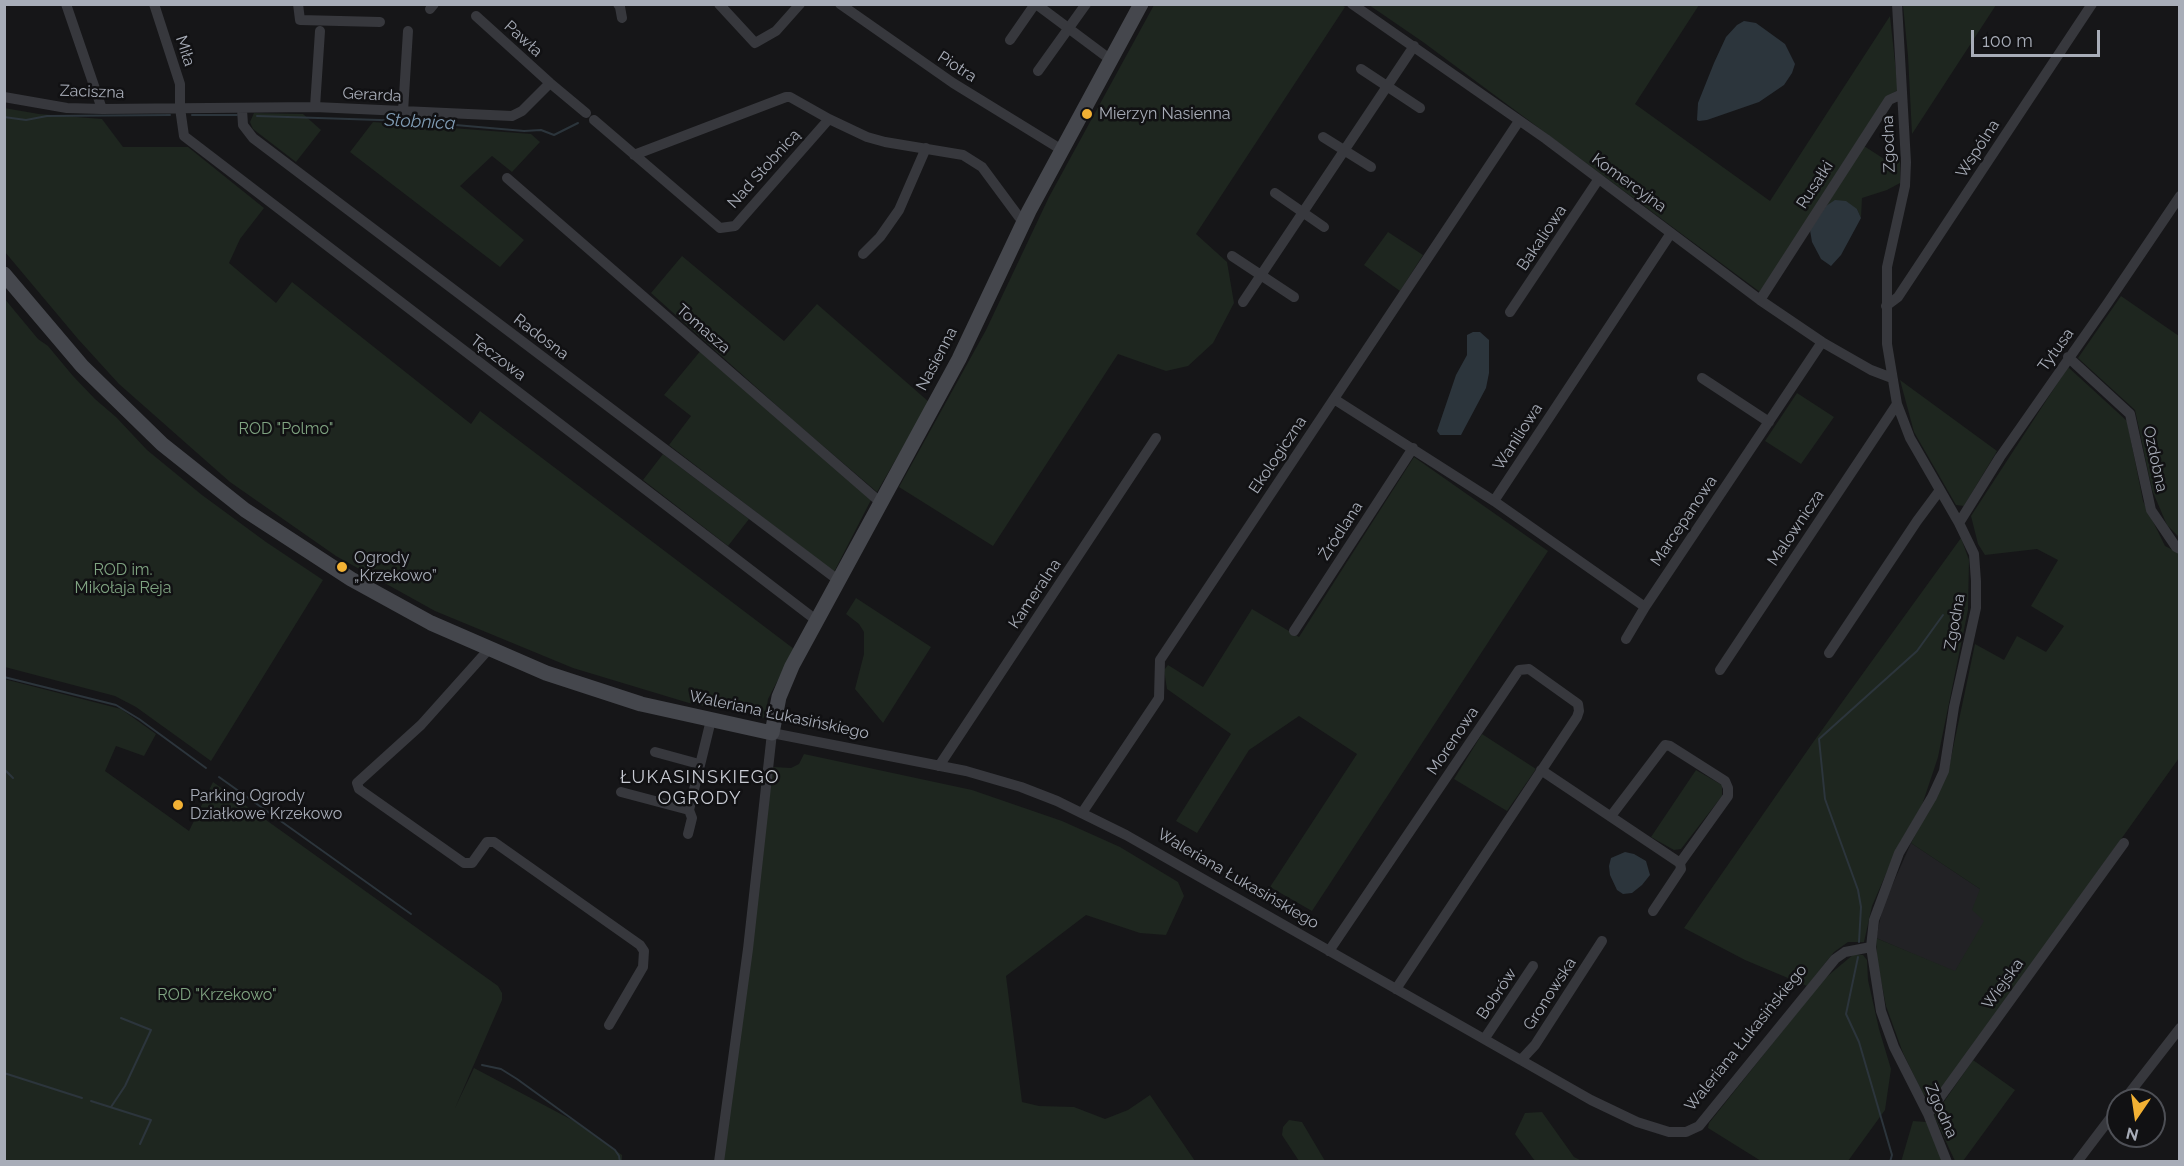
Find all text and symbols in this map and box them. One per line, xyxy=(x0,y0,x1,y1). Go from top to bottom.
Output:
street label: Pawła xyxy=(500,17,546,61)
scale bar xyxy=(1974,18,2103,56)
text: 100 m xyxy=(1982,30,2033,51)
street label: Miła xyxy=(171,33,199,69)
street label: Piotra xyxy=(934,47,980,87)
street label: Zaciszna xyxy=(59,81,125,103)
street label: Gerarda xyxy=(342,84,402,106)
place label: Mierzyn Nasienna xyxy=(1099,104,1230,124)
marker: Mierzyn Nasienna xyxy=(1080,107,1094,121)
water label: Stobnica xyxy=(384,109,456,135)
street label: Zgodna xyxy=(1878,115,1900,173)
street label: Wspólna xyxy=(1952,116,2004,182)
street label: Nad Stobnicą xyxy=(724,126,804,212)
street label: Komercyjna xyxy=(1588,149,1670,217)
street label: Rusałki xyxy=(1793,158,1837,212)
street label: Bakaliowa xyxy=(1513,201,1571,275)
street label: Tomasza xyxy=(672,300,734,358)
street label: Radosna xyxy=(510,310,572,364)
street label: Nasienna xyxy=(912,324,962,394)
street label: Tytusa xyxy=(2034,325,2078,375)
street label: Tęczowa xyxy=(466,331,530,385)
street label: Waniliowa xyxy=(1489,400,1547,474)
street label: Ekologiczna xyxy=(1245,413,1311,497)
park label: ROD "Polmo" xyxy=(239,419,333,439)
street label: Ozdobna xyxy=(2139,424,2171,494)
street label: Marcepanowa xyxy=(1647,472,1721,570)
street label: Malownicza xyxy=(1764,486,1828,570)
street label: Źródlana xyxy=(1315,498,1367,564)
place label: Ogrody „Krzekowo” xyxy=(354,548,437,586)
street label: Kameralna xyxy=(1005,556,1065,632)
park label: ROD im. Mikołaja Reja xyxy=(75,560,171,598)
marker: Ogrody „Krzekowo” xyxy=(335,560,349,574)
street label: Zgodna xyxy=(1941,592,1969,652)
street label: Waleriana Łukasińskiego xyxy=(687,687,871,743)
street label: Morenowa xyxy=(1423,703,1483,779)
district label: ŁUKASIŃSKIEGO OGRODY xyxy=(620,767,780,810)
place label: Parking Ogrody Działkowe Krzekowo xyxy=(190,786,342,824)
marker: Parking Ogrody Działkowe Krzekowo xyxy=(171,798,185,812)
street label: Waleriana Łukasińskiego xyxy=(1154,825,1322,933)
street label: Gronowska xyxy=(1519,954,1581,1034)
street label: Wiejska xyxy=(1978,955,2028,1013)
street label: Waleriana Łukasińskiego xyxy=(1681,961,1811,1115)
street label: Bobrów xyxy=(1473,965,1521,1023)
park label: ROD "Krzekowo" xyxy=(157,985,277,1005)
street label: Zgodna xyxy=(1921,1081,1961,1141)
north arrow xyxy=(2106,1088,2166,1148)
text: N xyxy=(2124,1123,2140,1145)

